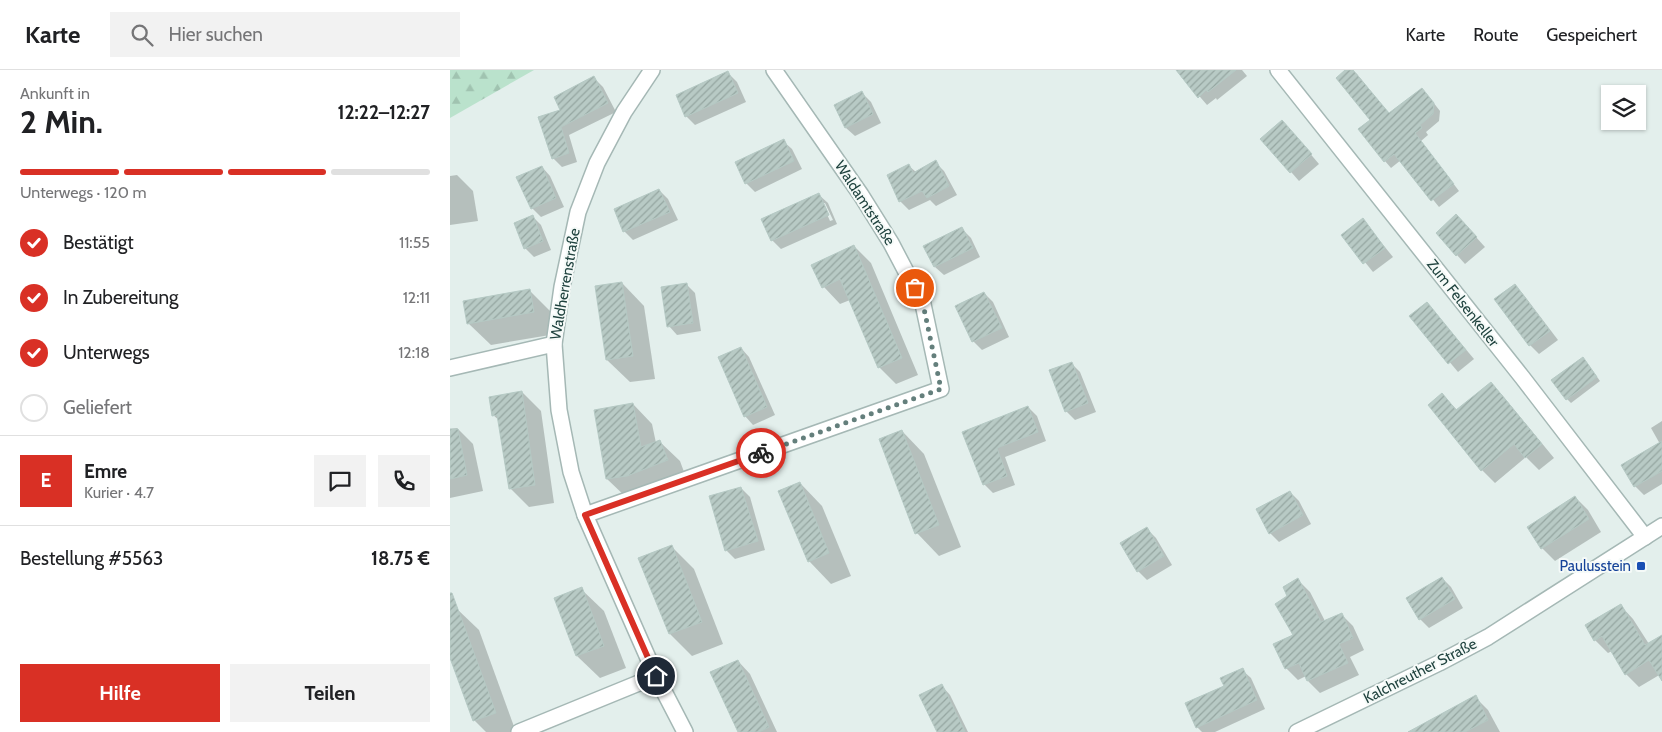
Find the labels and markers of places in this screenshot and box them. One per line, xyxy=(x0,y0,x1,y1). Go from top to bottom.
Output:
pin xyxy=(894,267,936,309)
place label: Paulusstein xyxy=(1560,557,1631,575)
marker: Paulusstein xyxy=(1635,560,1647,572)
pin xyxy=(635,655,677,697)

